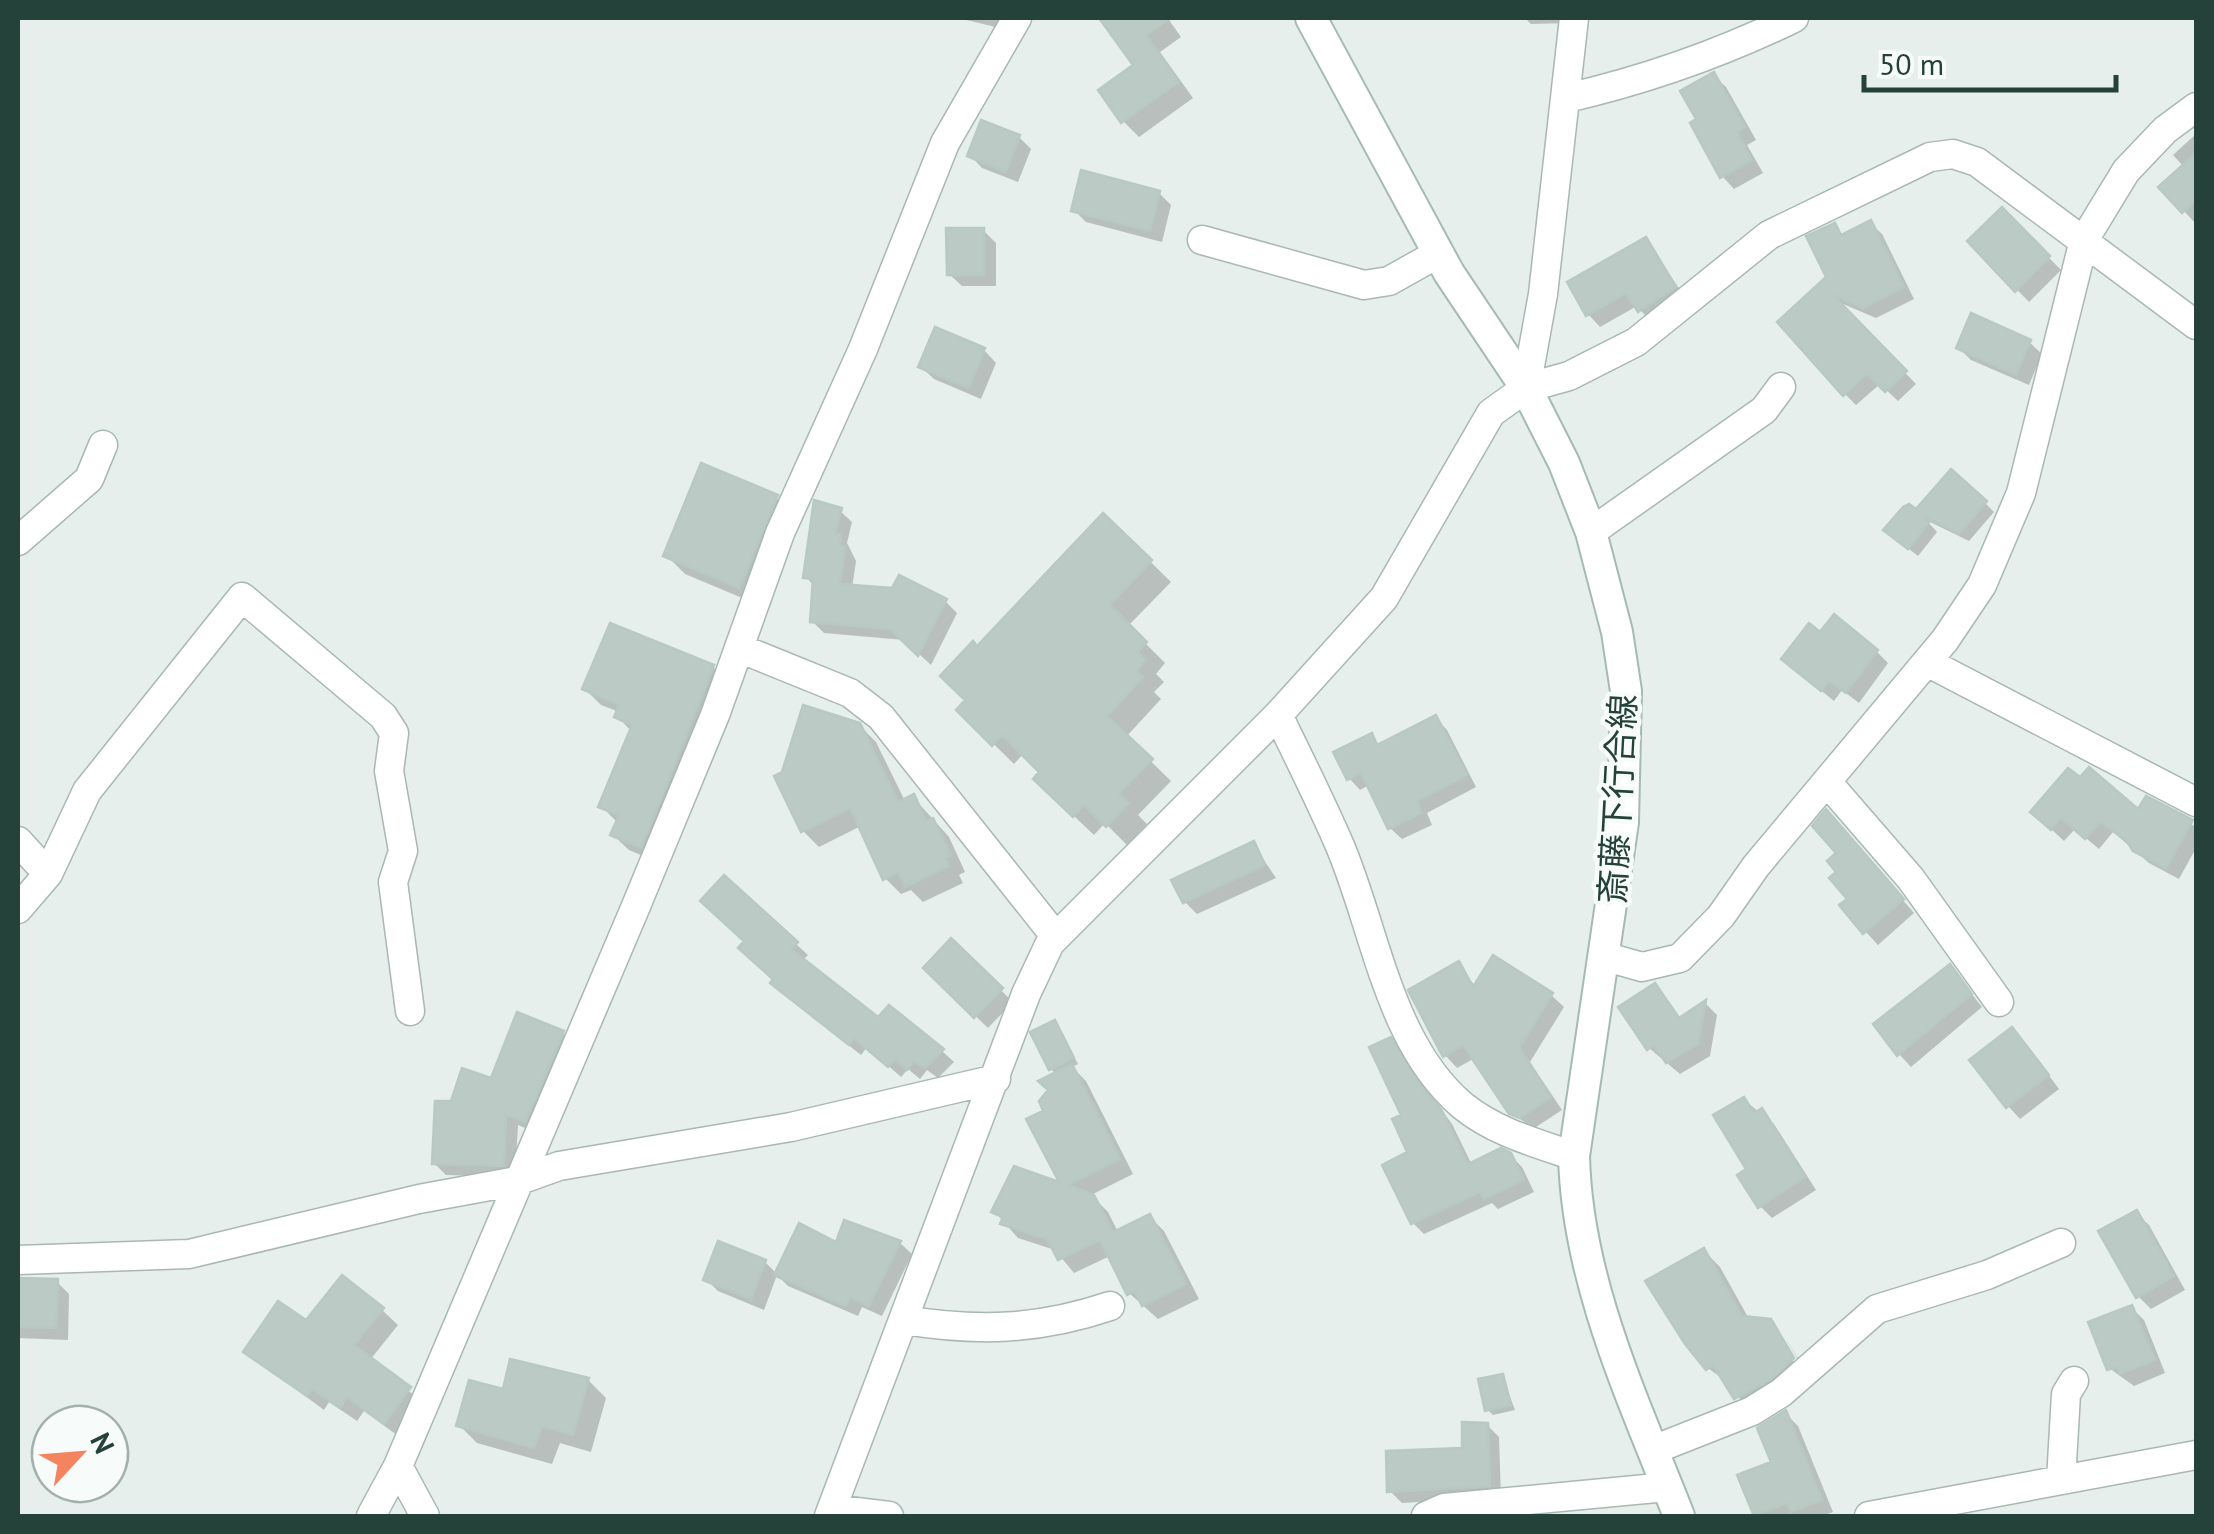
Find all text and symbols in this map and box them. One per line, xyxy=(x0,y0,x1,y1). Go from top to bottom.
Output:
scale bar xyxy=(1864,30,2116,92)
text: 50 m xyxy=(1879,44,1944,83)
street label: 斎藤下行合線 xyxy=(1589,693,1645,905)
north arrow xyxy=(30,1404,130,1504)
text: N xyxy=(82,1426,124,1459)

